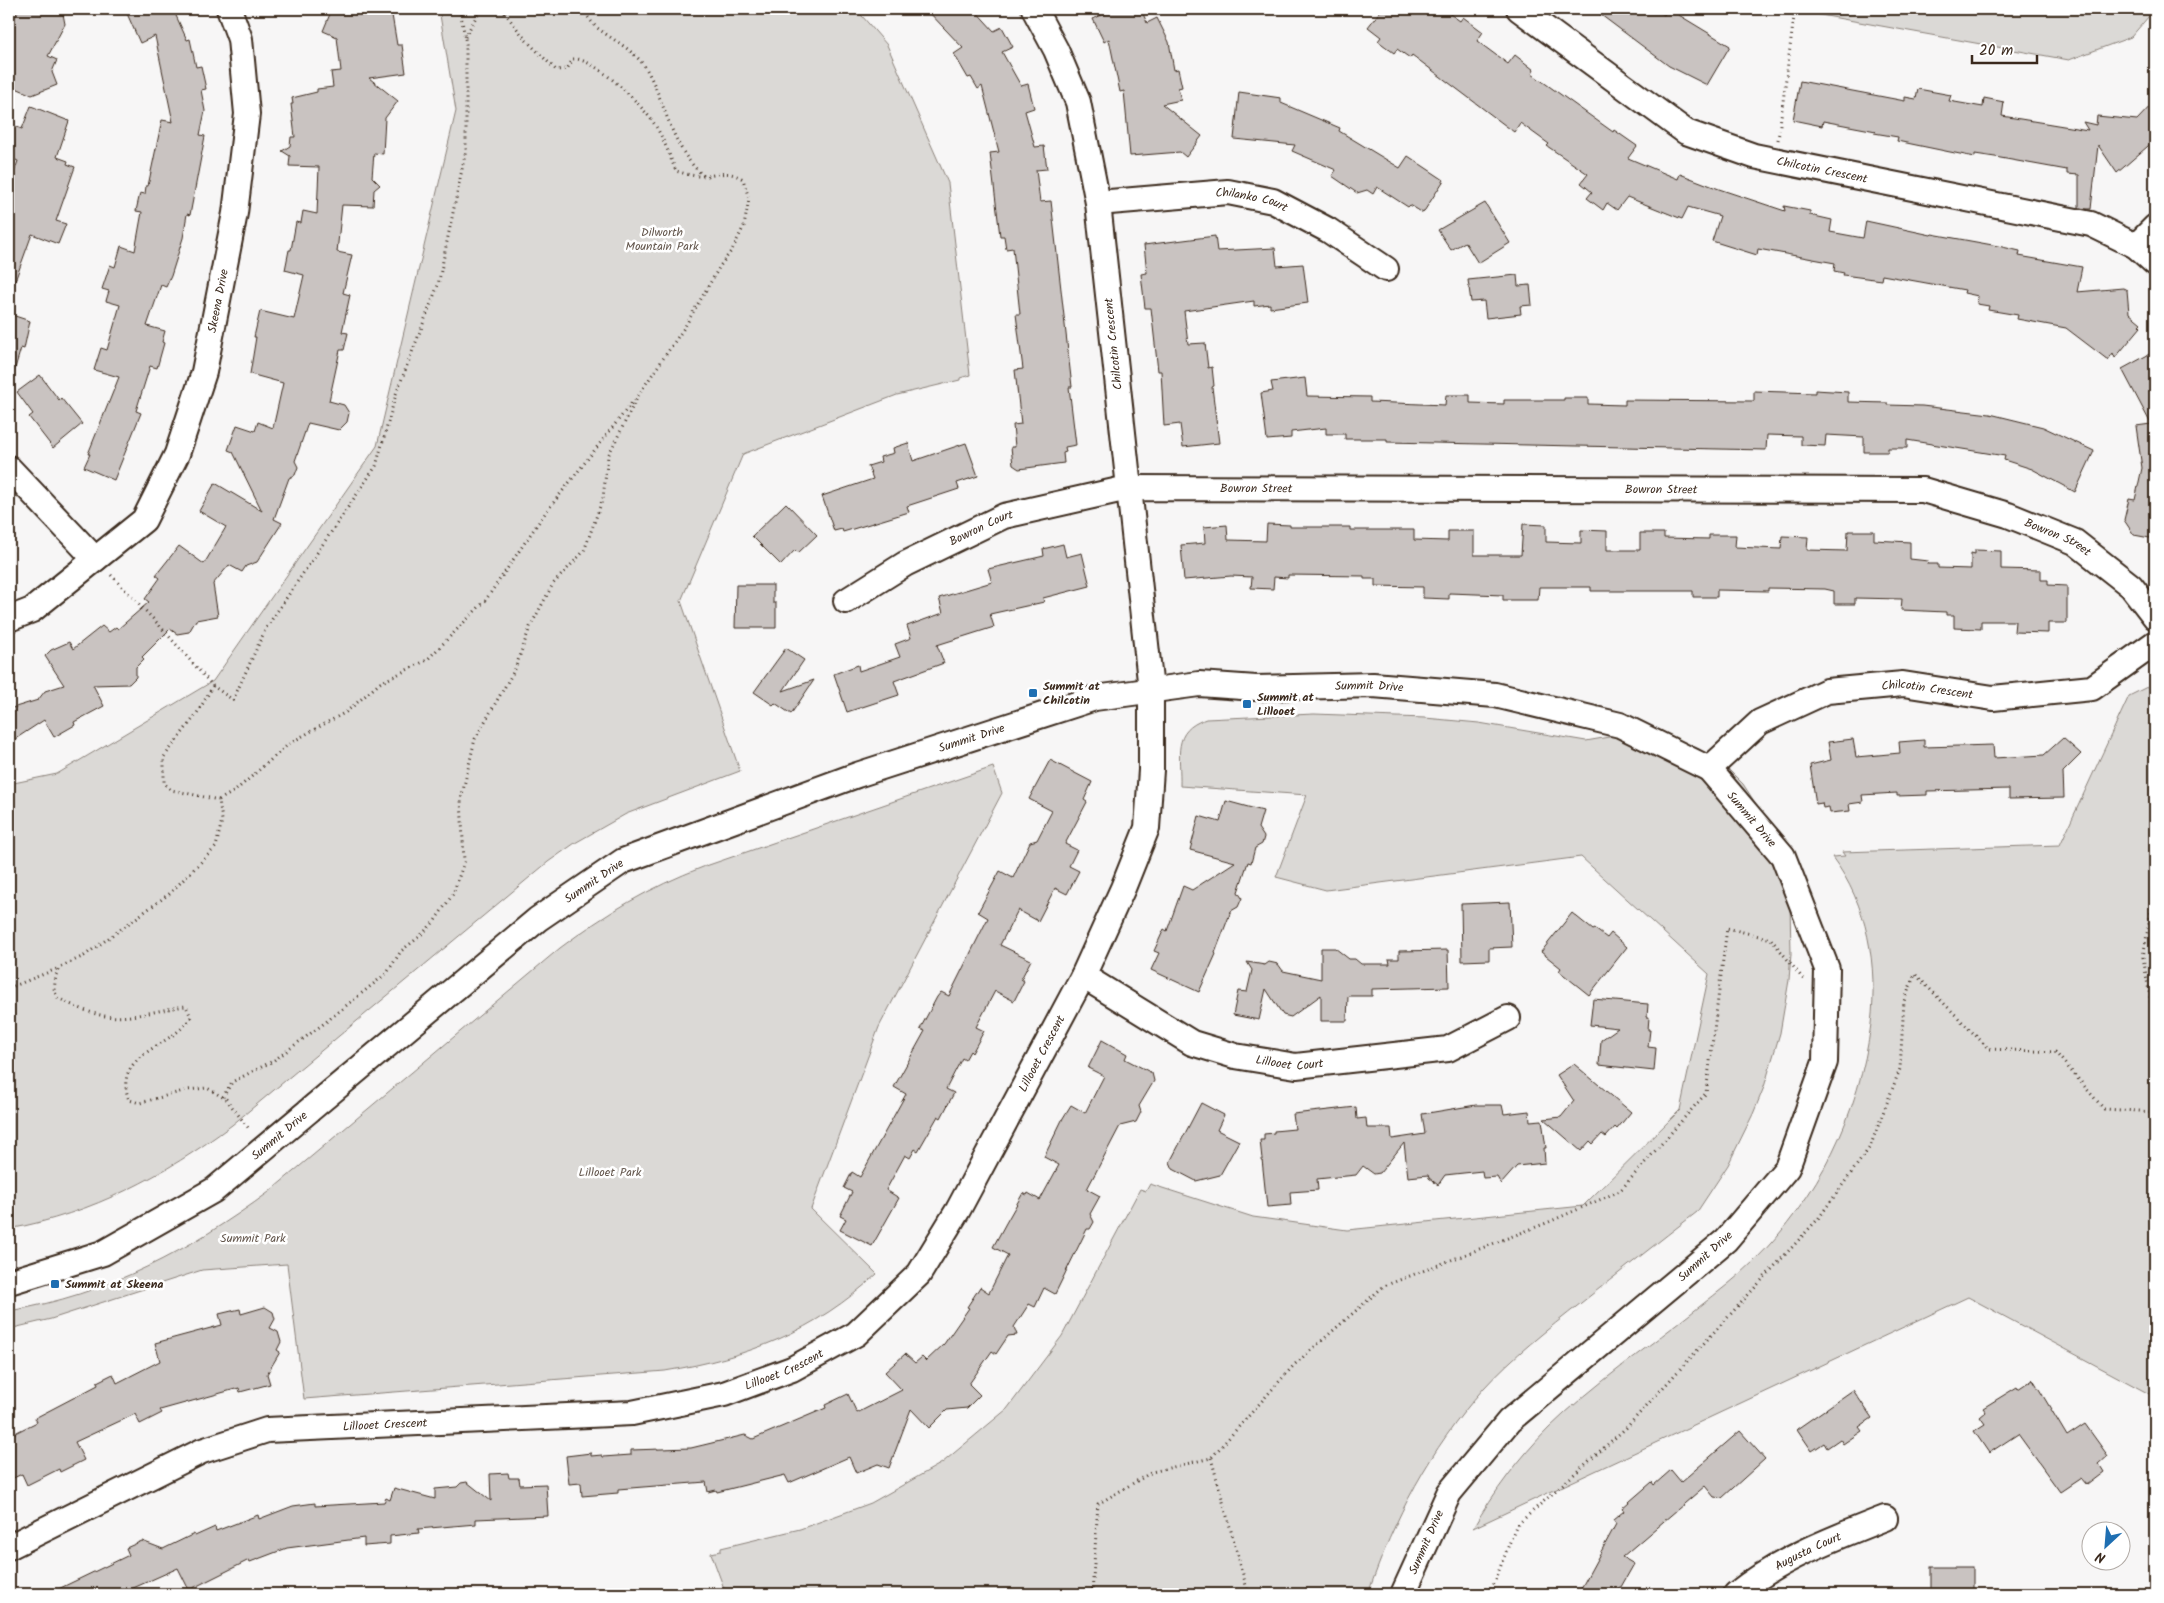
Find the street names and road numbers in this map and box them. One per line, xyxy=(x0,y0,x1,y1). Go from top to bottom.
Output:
street label: Chilcotin Crescent xyxy=(1775,152,1870,189)
street label: Chilanko Court xyxy=(1215,183,1292,217)
street label: Skeena Drive xyxy=(203,267,234,335)
street label: Chilcotin Crescent xyxy=(1099,297,1128,391)
street label: Bowron Street xyxy=(1220,479,1293,498)
street label: Bowron Street xyxy=(1625,480,1698,499)
street label: Bowron Court xyxy=(946,505,1015,551)
street label: Bowron Street xyxy=(2021,514,2095,562)
street label: Chilcotin Crescent xyxy=(1881,675,1975,705)
street label: Summit Drive xyxy=(1335,676,1405,698)
street label: Summit Drive xyxy=(936,719,1008,758)
street label: Summit Drive xyxy=(1722,787,1781,852)
street label: Summit Drive xyxy=(560,854,628,909)
street label: Lillooet Crescent xyxy=(1014,1012,1071,1096)
street label: Lillooet Court xyxy=(1254,1051,1325,1076)
street label: Summit Drive xyxy=(247,1106,312,1165)
street label: Summit Drive xyxy=(1673,1226,1738,1286)
street label: Lillooet Crescent xyxy=(742,1344,828,1396)
street label: Lillooet Crescent xyxy=(342,1414,428,1436)
street label: Summit Drive xyxy=(1404,1506,1449,1577)
street label: Augusta Court xyxy=(1771,1527,1845,1576)

